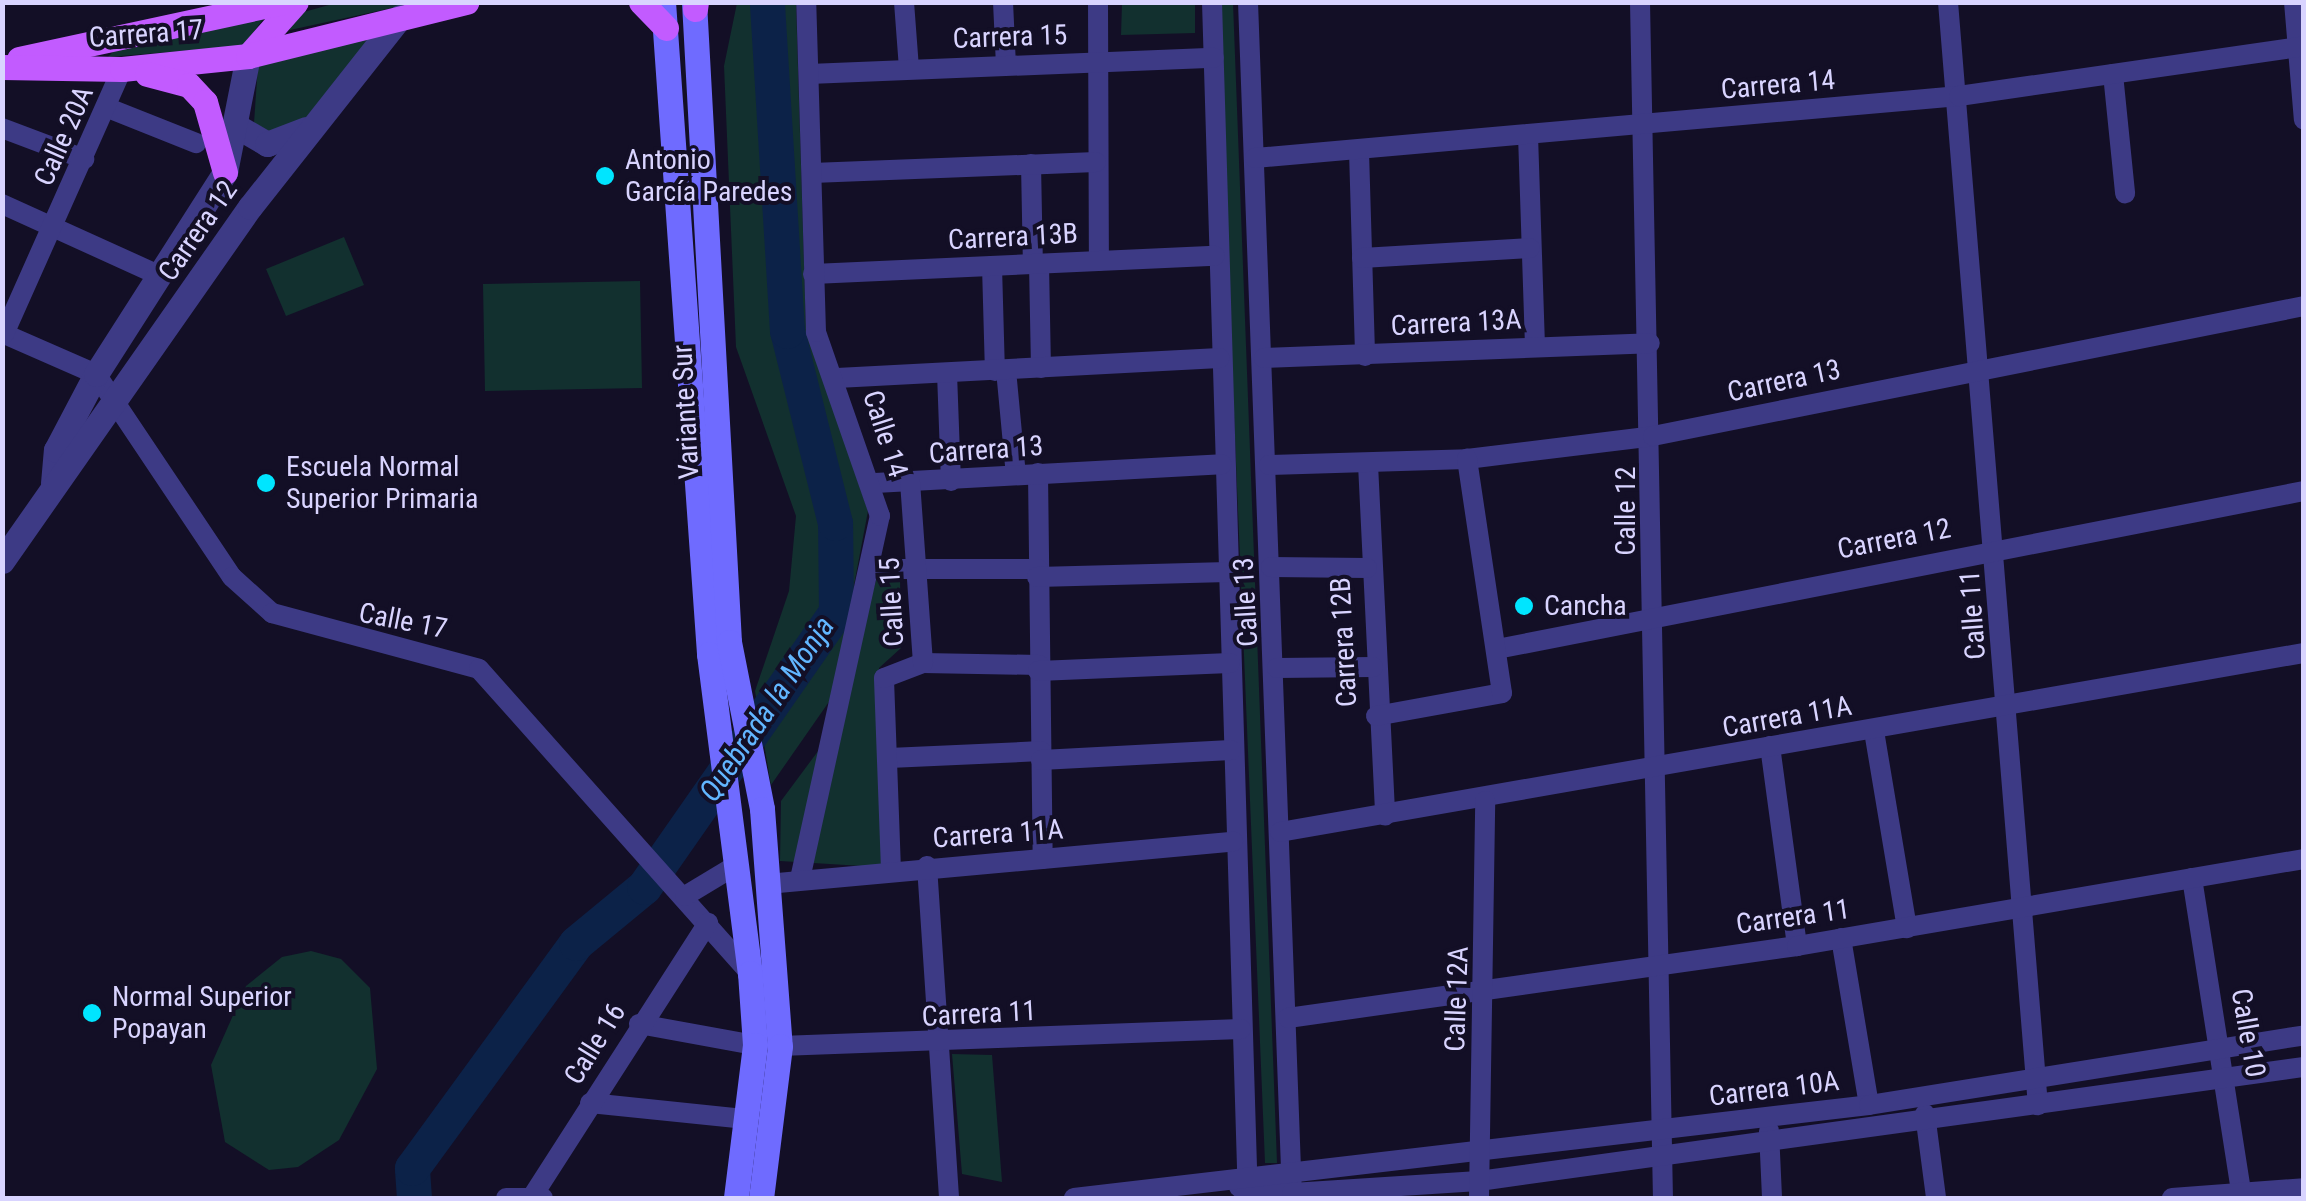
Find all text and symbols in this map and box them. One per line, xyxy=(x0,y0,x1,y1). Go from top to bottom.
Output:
street label: Carrera 17 xyxy=(88,13,204,55)
street label: Carrera 15 xyxy=(952,18,1068,56)
street label: Carrera 14 xyxy=(1719,63,1837,107)
street label: Calle 20A xyxy=(27,81,101,191)
place label: Antonio García Paredes xyxy=(625,143,793,209)
marker: Antonio García Paredes xyxy=(594,165,616,187)
street label: Carrera 12 xyxy=(151,174,245,288)
street label: Carrera 13B xyxy=(947,217,1079,257)
street label: Carrera 13A xyxy=(1390,303,1522,343)
street label: Variante Sur xyxy=(666,344,706,480)
street label: Carrera 13 xyxy=(1724,353,1844,409)
street label: Calle 14 xyxy=(855,386,915,482)
street label: Carrera 13 xyxy=(928,429,1044,471)
place label: Escuela Normal Superior Primaria xyxy=(286,450,478,516)
street label: Calle 12 xyxy=(1609,466,1643,556)
marker: Escuela Normal Superior Primaria xyxy=(255,472,277,494)
street label: Carrera 12 xyxy=(1835,512,1953,566)
street label: Calle 15 xyxy=(873,557,911,647)
street label: Calle 13 xyxy=(1227,557,1265,647)
street label: Calle 11 xyxy=(1953,569,1993,661)
street label: Carrera 12B xyxy=(1324,576,1364,708)
place label: Cancha xyxy=(1544,589,1627,623)
marker: Cancha xyxy=(1513,595,1535,617)
street label: Calle 17 xyxy=(356,596,450,646)
water label: Quebrada la Monja xyxy=(692,610,842,808)
street label: Carrera 11A xyxy=(1720,689,1854,745)
street label: Carrera 11A xyxy=(932,813,1064,855)
street label: Carrera 11 xyxy=(1734,892,1852,942)
street label: Calle 12A xyxy=(1438,946,1476,1052)
place label: Normal Superior Popayan xyxy=(112,980,292,1046)
street label: Calle 10 xyxy=(2224,986,2272,1080)
street label: Carrera 11 xyxy=(921,994,1037,1034)
street label: Calle 16 xyxy=(557,997,633,1091)
marker: Normal Superior Popayan xyxy=(81,1002,103,1024)
street label: Carrera 10A xyxy=(1707,1064,1841,1114)

